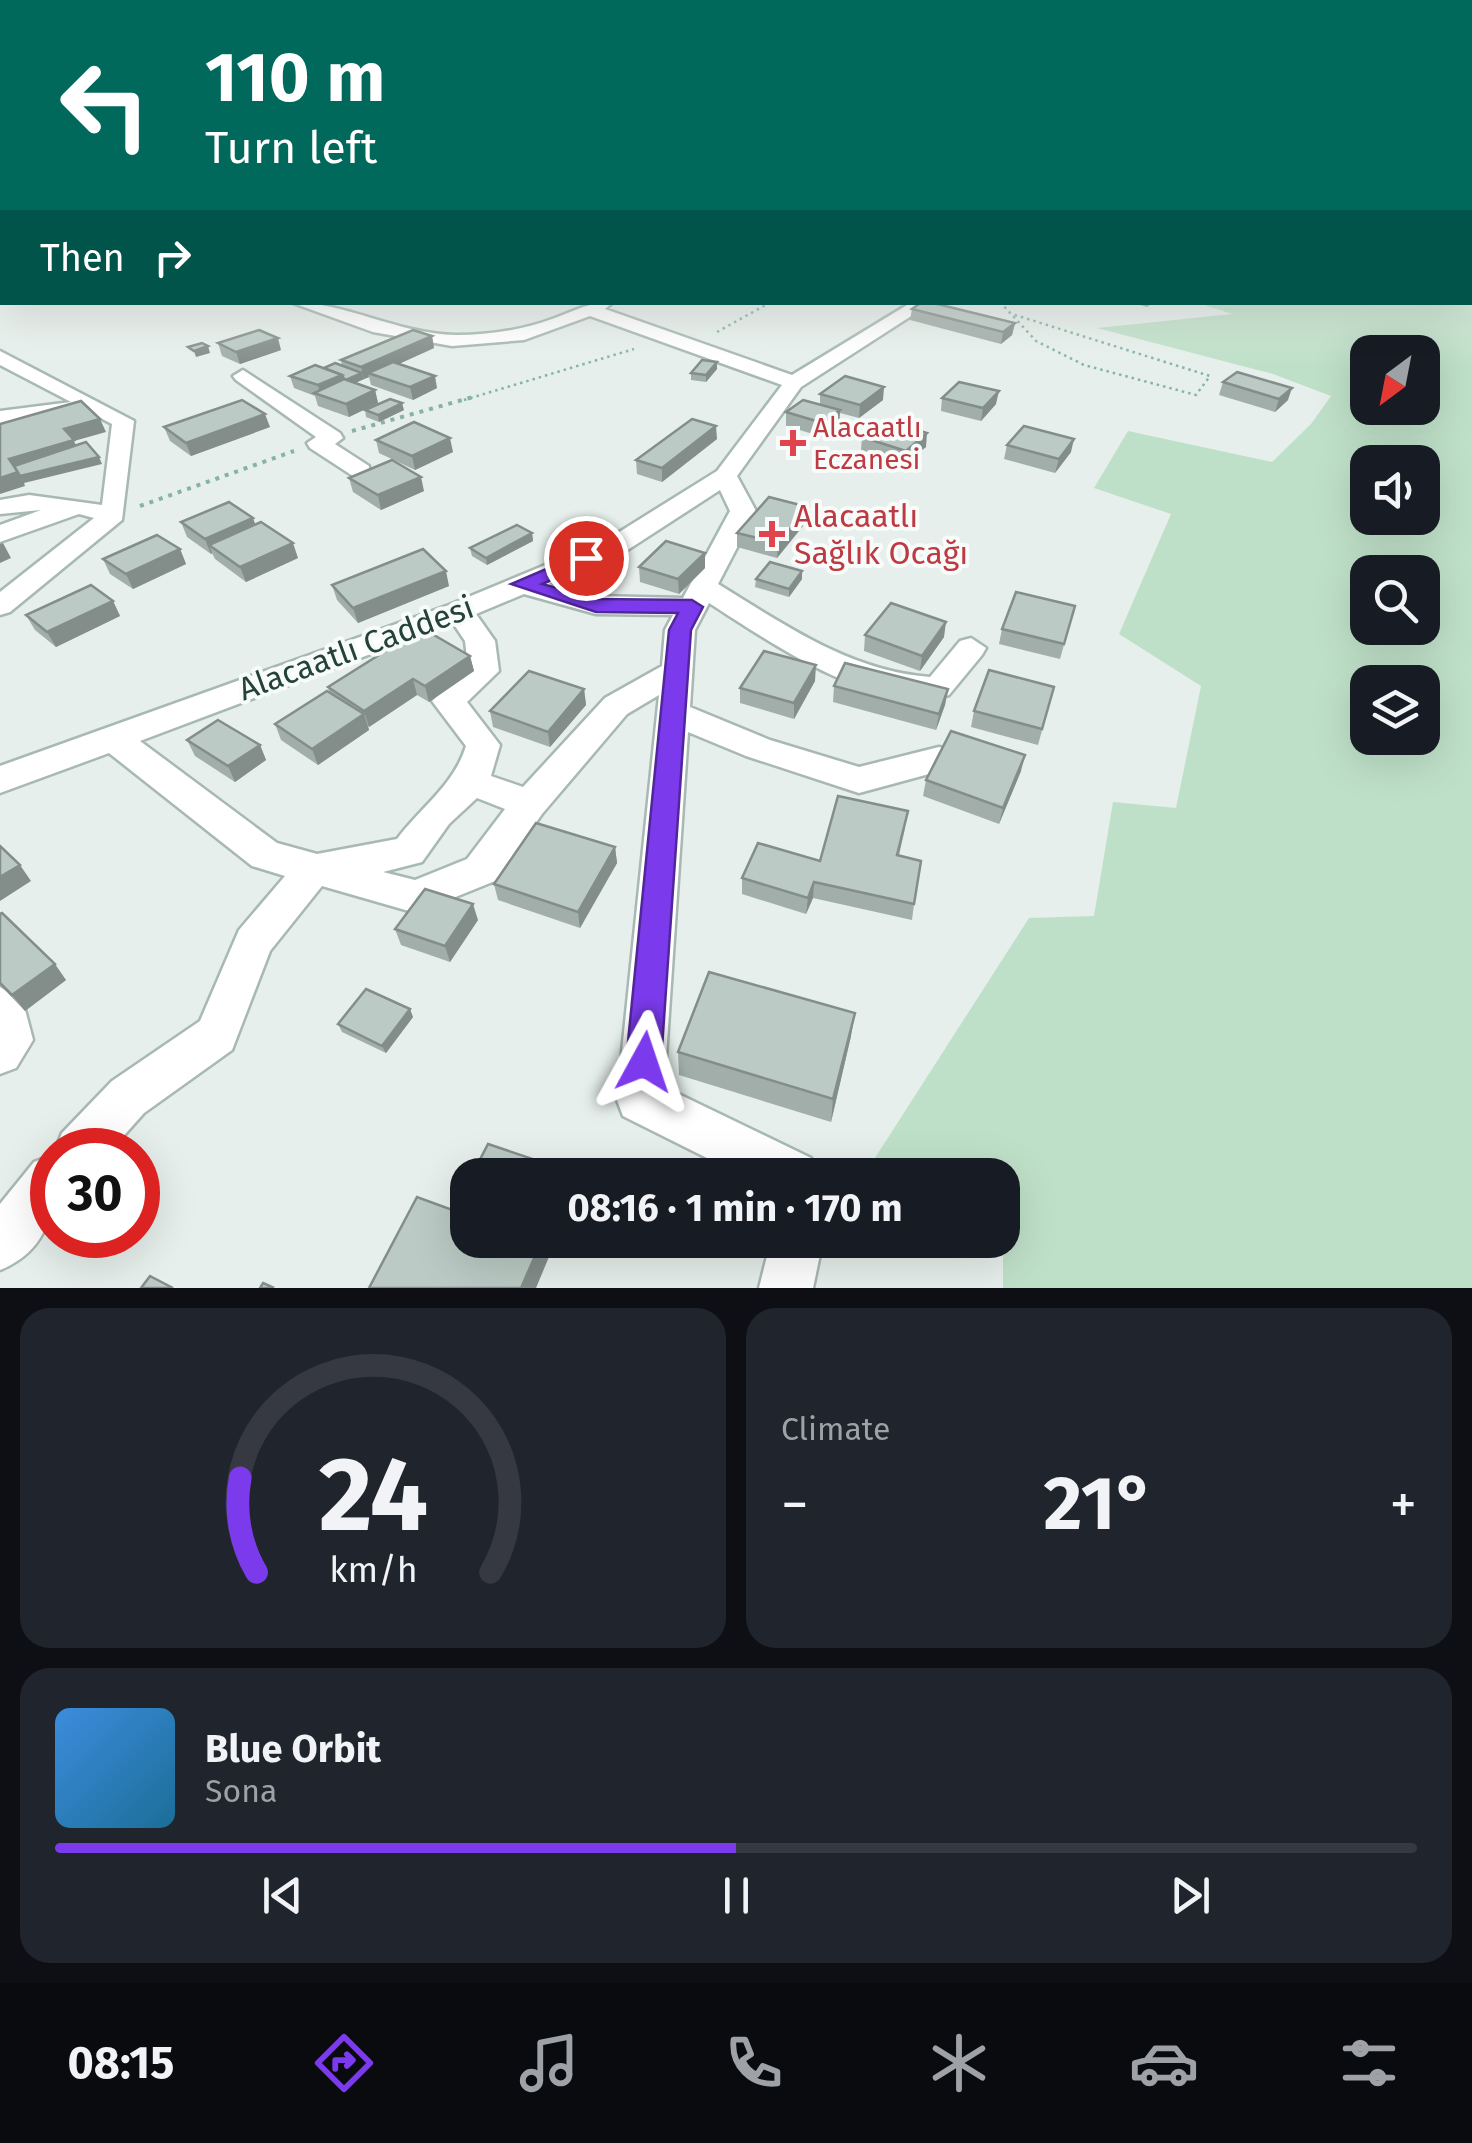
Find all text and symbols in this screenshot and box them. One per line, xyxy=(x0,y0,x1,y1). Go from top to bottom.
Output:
text: 110 m xyxy=(205,36,385,120)
icon: left xyxy=(40,40,170,170)
text: Turn left xyxy=(205,121,377,175)
icon: right xyxy=(145,230,200,285)
text: Then xyxy=(40,235,125,281)
north arrow xyxy=(1350,335,1440,425)
map controls xyxy=(1350,335,1440,755)
place label: Alacaatlı Eczanesi xyxy=(813,411,922,476)
marker: Alacaatlı Eczanesi xyxy=(782,432,804,454)
button: sound xyxy=(1350,445,1440,535)
place label: Alacaatlı Sağlık Ocağı xyxy=(794,497,968,572)
pin xyxy=(544,516,629,601)
marker: Alacaatlı Sağlık Ocağı xyxy=(759,521,785,547)
icon: arrive xyxy=(559,531,614,586)
button: search xyxy=(1350,555,1440,645)
street label: Alacaatlı Caddesi xyxy=(233,588,479,708)
button: layers xyxy=(1350,665,1440,755)
position arrow xyxy=(592,1010,696,1114)
speed limit sign: 30 xyxy=(30,1128,160,1258)
text: 08:16 · 1 min · 170 m xyxy=(567,1185,903,1231)
text: Climate xyxy=(781,1410,890,1448)
text: 24 xyxy=(318,1433,428,1558)
text: 21° xyxy=(1044,1459,1155,1549)
text: − xyxy=(781,1472,809,1538)
text: + xyxy=(1390,1472,1417,1538)
text: km/h xyxy=(329,1549,417,1591)
text: Blue Orbit xyxy=(205,1726,381,1772)
text: Sona xyxy=(205,1772,277,1810)
icon: previous xyxy=(255,1868,310,1923)
icon: pause xyxy=(709,1868,764,1923)
icon: next xyxy=(1163,1868,1218,1923)
icon: directions xyxy=(309,2028,379,2098)
icon: music xyxy=(514,2028,584,2098)
icon: phone xyxy=(719,2028,789,2098)
icon: climate xyxy=(924,2028,994,2098)
icon: car xyxy=(1129,2028,1199,2098)
icon: filters xyxy=(1334,2028,1404,2098)
text: 08:15 xyxy=(68,2036,174,2090)

